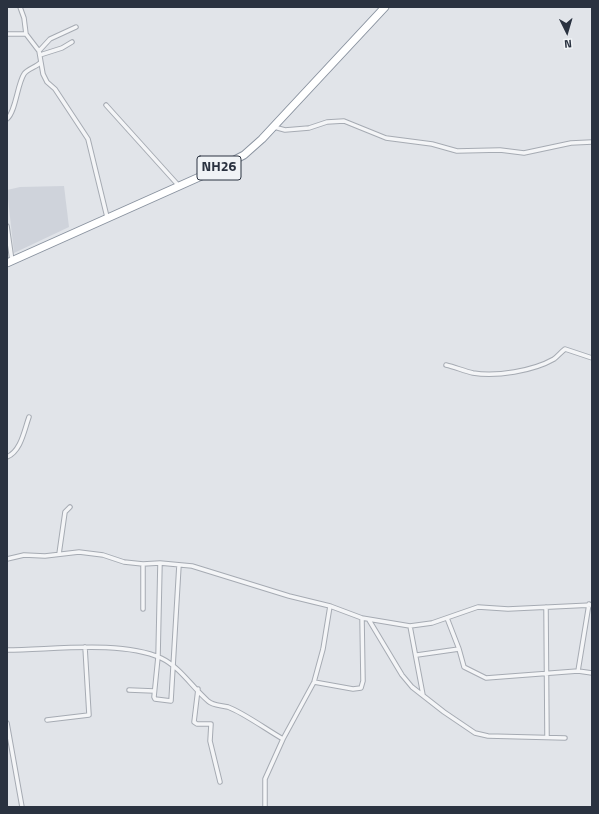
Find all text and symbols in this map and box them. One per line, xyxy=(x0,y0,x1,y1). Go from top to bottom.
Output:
north arrow xyxy=(547,12,587,52)
text: N xyxy=(564,36,573,52)
road number: NH26 xyxy=(197,156,241,180)

